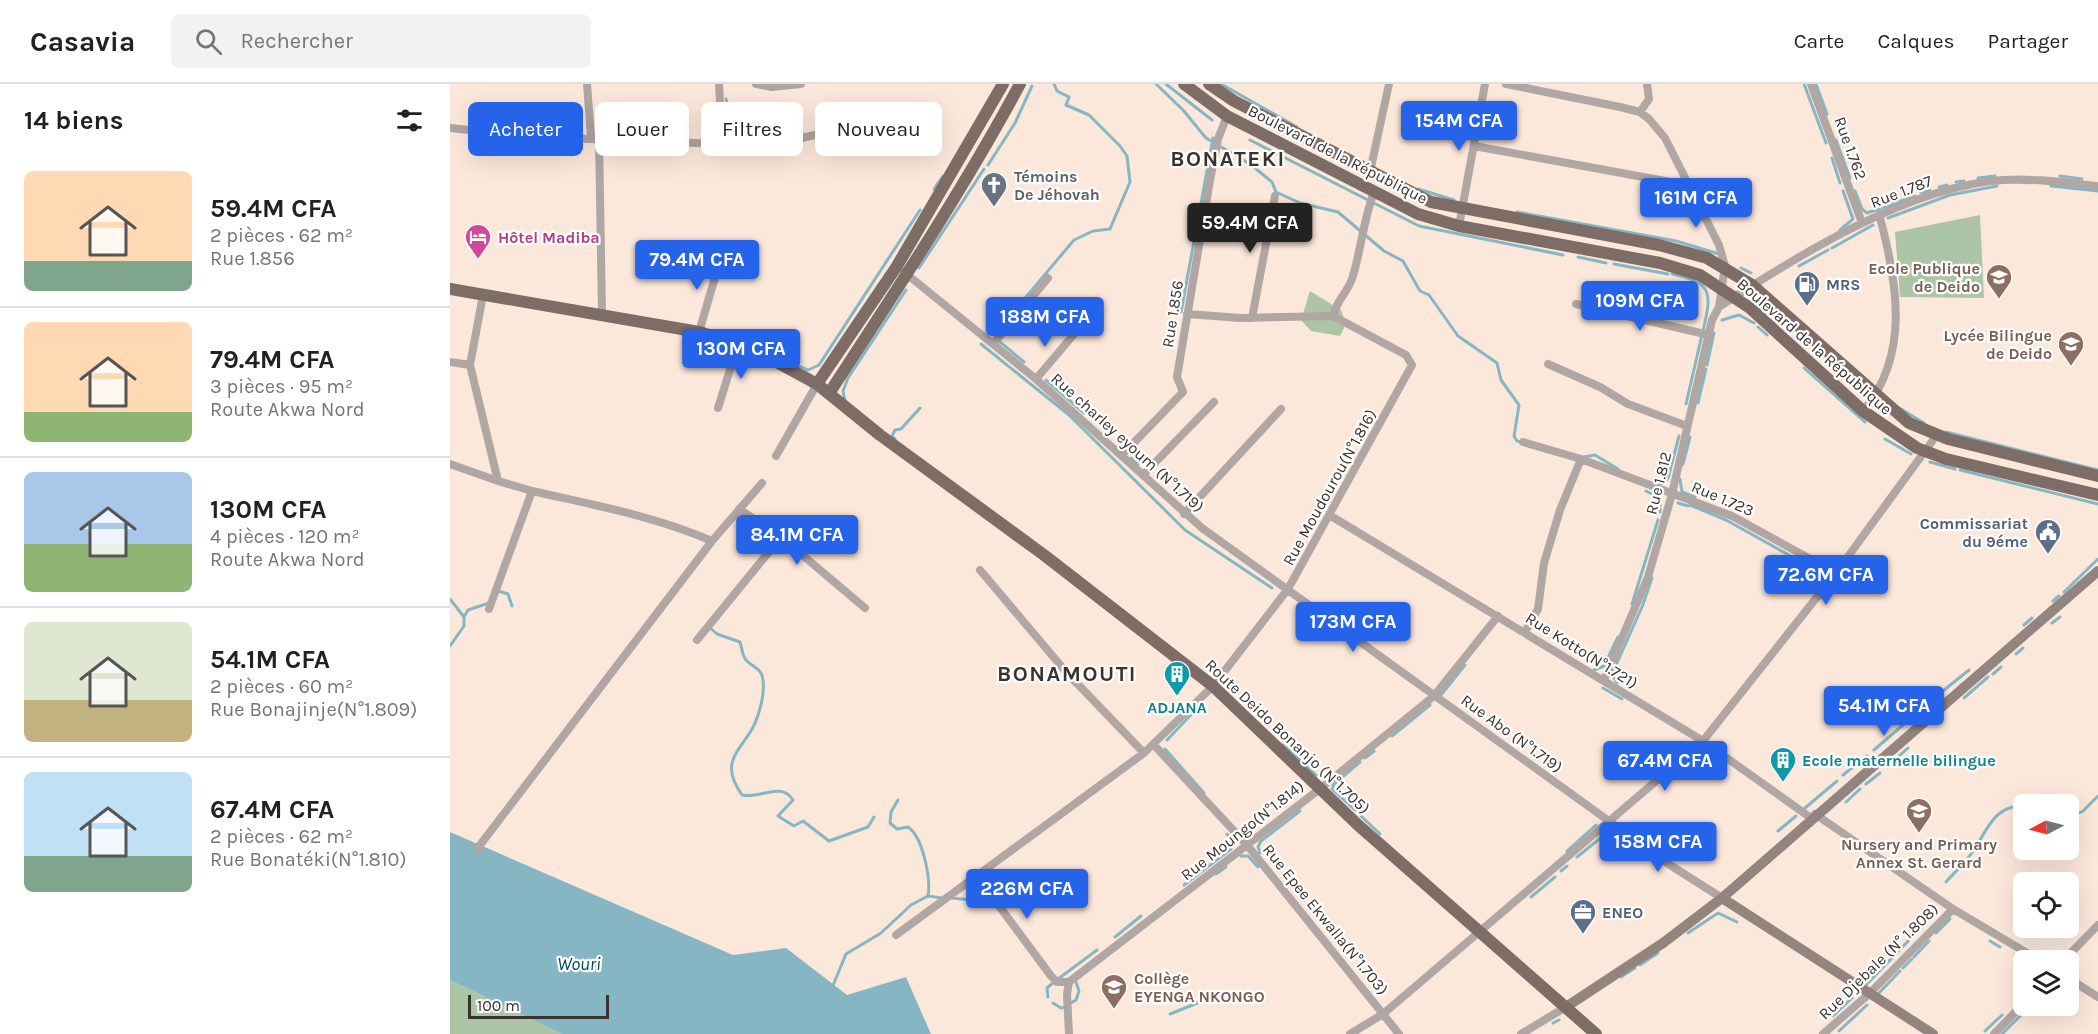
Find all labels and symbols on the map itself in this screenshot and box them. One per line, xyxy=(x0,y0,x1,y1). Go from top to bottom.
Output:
street label: Boulevard de la République xyxy=(1245,101,1431,208)
pin: 154M CFA xyxy=(1397,101,1521,152)
street label: Rue 1.762 xyxy=(1830,114,1871,182)
district label: BONATEKI xyxy=(1170,146,1286,172)
place label: Témoins De Jéhovah xyxy=(1014,167,1100,204)
church icon: Témoins De Jéhovah xyxy=(979,170,1009,208)
street label: Rue 1.787 xyxy=(1868,171,1935,212)
pin: 161M CFA xyxy=(1634,178,1758,229)
pin: 59.4M CFA xyxy=(1181,203,1319,254)
hotel icon: Hôtel Madiba xyxy=(463,222,493,260)
place label: Hôtel Madiba xyxy=(498,228,600,247)
pin: 79.4M CFA xyxy=(628,240,766,291)
place label: Ecole Publique de Deido xyxy=(1868,259,1980,296)
school or university icon: Ecole Publique de Deido xyxy=(1984,262,2014,300)
fuel station icon: MRS xyxy=(1792,269,1822,307)
street label: Boulevard de la République xyxy=(1733,274,1896,419)
place label: MRS xyxy=(1826,275,1861,294)
street label: Rue 1.856 xyxy=(1158,279,1187,349)
pin: 109M CFA xyxy=(1578,281,1702,332)
pin: 188M CFA xyxy=(983,297,1107,348)
place label: Lycée Bilingue de Deido xyxy=(1944,326,2052,363)
pin: 130M CFA xyxy=(679,329,803,380)
school or university icon: Lycée Bilingue de Deido xyxy=(2056,329,2086,367)
street label: Rue charley eyoum (N°1.719) xyxy=(1047,369,1208,516)
street label: Rue Moudourou(N°1.816) xyxy=(1279,406,1380,569)
street label: Rue 1.812 xyxy=(1642,450,1675,516)
street label: Rue 1.723 xyxy=(1689,477,1757,520)
place label: Commissariat du 9éme xyxy=(1920,514,2028,551)
pin: 84.1M CFA xyxy=(728,515,866,566)
public building icon: Commissariat du 9éme xyxy=(2033,517,2063,555)
pin: 72.6M CFA xyxy=(1757,555,1895,606)
pin: 173M CFA xyxy=(1291,602,1415,653)
street label: Rue Kotto(N°1.721) xyxy=(1522,608,1641,693)
street label: Route Deido Bonanjo (N°1.705) xyxy=(1201,655,1374,818)
building icon: ADJANA xyxy=(1162,659,1192,697)
district label: BONAMOUTI xyxy=(997,661,1137,687)
pin: 54.1M CFA xyxy=(1815,686,1953,737)
street label: Rue Abo (N°1.719) xyxy=(1457,690,1566,777)
place label: ADJANA xyxy=(1147,698,1207,717)
pin: 67.4M CFA xyxy=(1596,741,1734,792)
building icon: Ecole maternelle bilingue xyxy=(1768,745,1798,783)
place label: Ecole maternelle bilingue xyxy=(1802,751,1996,770)
street label: Rue Moungo(N°1.814) xyxy=(1177,776,1308,884)
north arrow xyxy=(2013,794,2079,860)
school or university icon: Nursery and Primary Annex St. Gerard xyxy=(1904,796,1934,834)
pin: 158M CFA xyxy=(1596,822,1720,873)
place label: Nursery and Primary Annex St. Gerard xyxy=(1841,835,1997,872)
street label: Rue Epee Ekwalla(N°1.703) xyxy=(1259,840,1392,999)
pin: 226M CFA xyxy=(965,869,1089,920)
office icon: ENEO xyxy=(1568,897,1598,935)
street label: Rue Djebale (N° 1.808) xyxy=(1815,899,1942,1023)
place label: ENEO xyxy=(1602,903,1643,922)
water label: Wouri xyxy=(557,953,601,975)
place label: Collège EYENGA NKONGO xyxy=(1134,969,1265,1006)
school or university icon: Collège EYENGA NKONGO xyxy=(1099,972,1129,1010)
scale bar xyxy=(468,992,609,1020)

